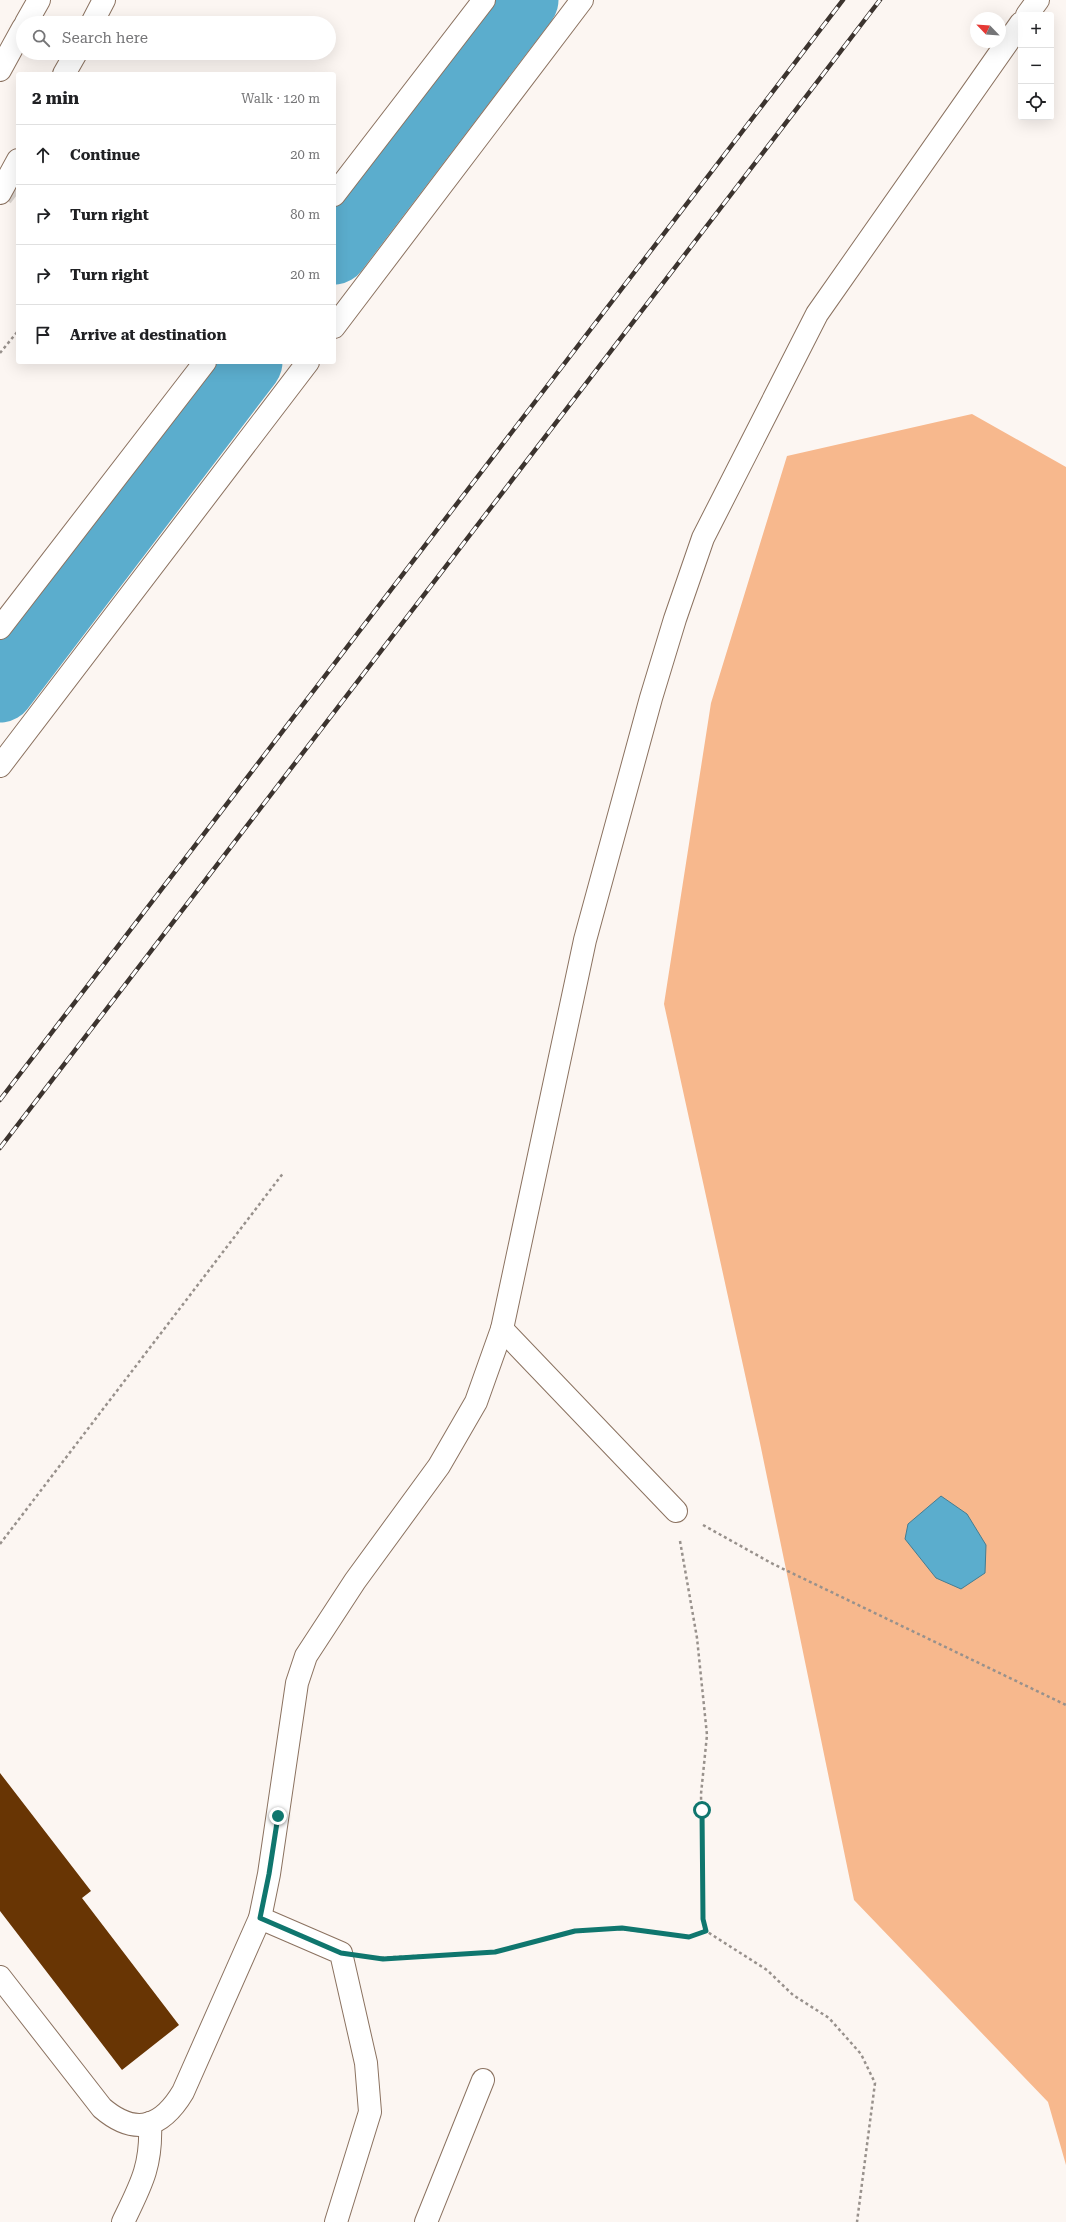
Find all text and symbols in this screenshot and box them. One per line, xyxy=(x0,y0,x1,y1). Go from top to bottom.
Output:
north arrow xyxy=(970,12,1006,48)
map controls xyxy=(1018,12,1054,120)
button: + xyxy=(1018,12,1054,48)
search box xyxy=(16,16,336,60)
icon: search xyxy=(30,27,52,49)
text: Search here xyxy=(62,29,148,47)
button: − xyxy=(1018,48,1054,84)
button: locate xyxy=(1018,84,1054,120)
text: 2 min xyxy=(32,88,79,108)
text: Walk · 120 m xyxy=(241,91,320,106)
icon: ahead xyxy=(32,144,54,166)
text: Continue xyxy=(70,146,140,164)
text: 20 m xyxy=(290,147,320,162)
icon: right xyxy=(32,204,54,226)
text: Turn right xyxy=(70,206,149,224)
text: 80 m xyxy=(290,207,320,222)
icon: right xyxy=(32,264,54,286)
text: Turn right xyxy=(70,266,149,284)
text: 20 m xyxy=(290,267,320,282)
icon: arrive xyxy=(32,324,54,346)
text: Arrive at destination xyxy=(70,326,226,344)
route start xyxy=(693,1801,711,1819)
route end xyxy=(269,1807,287,1825)

